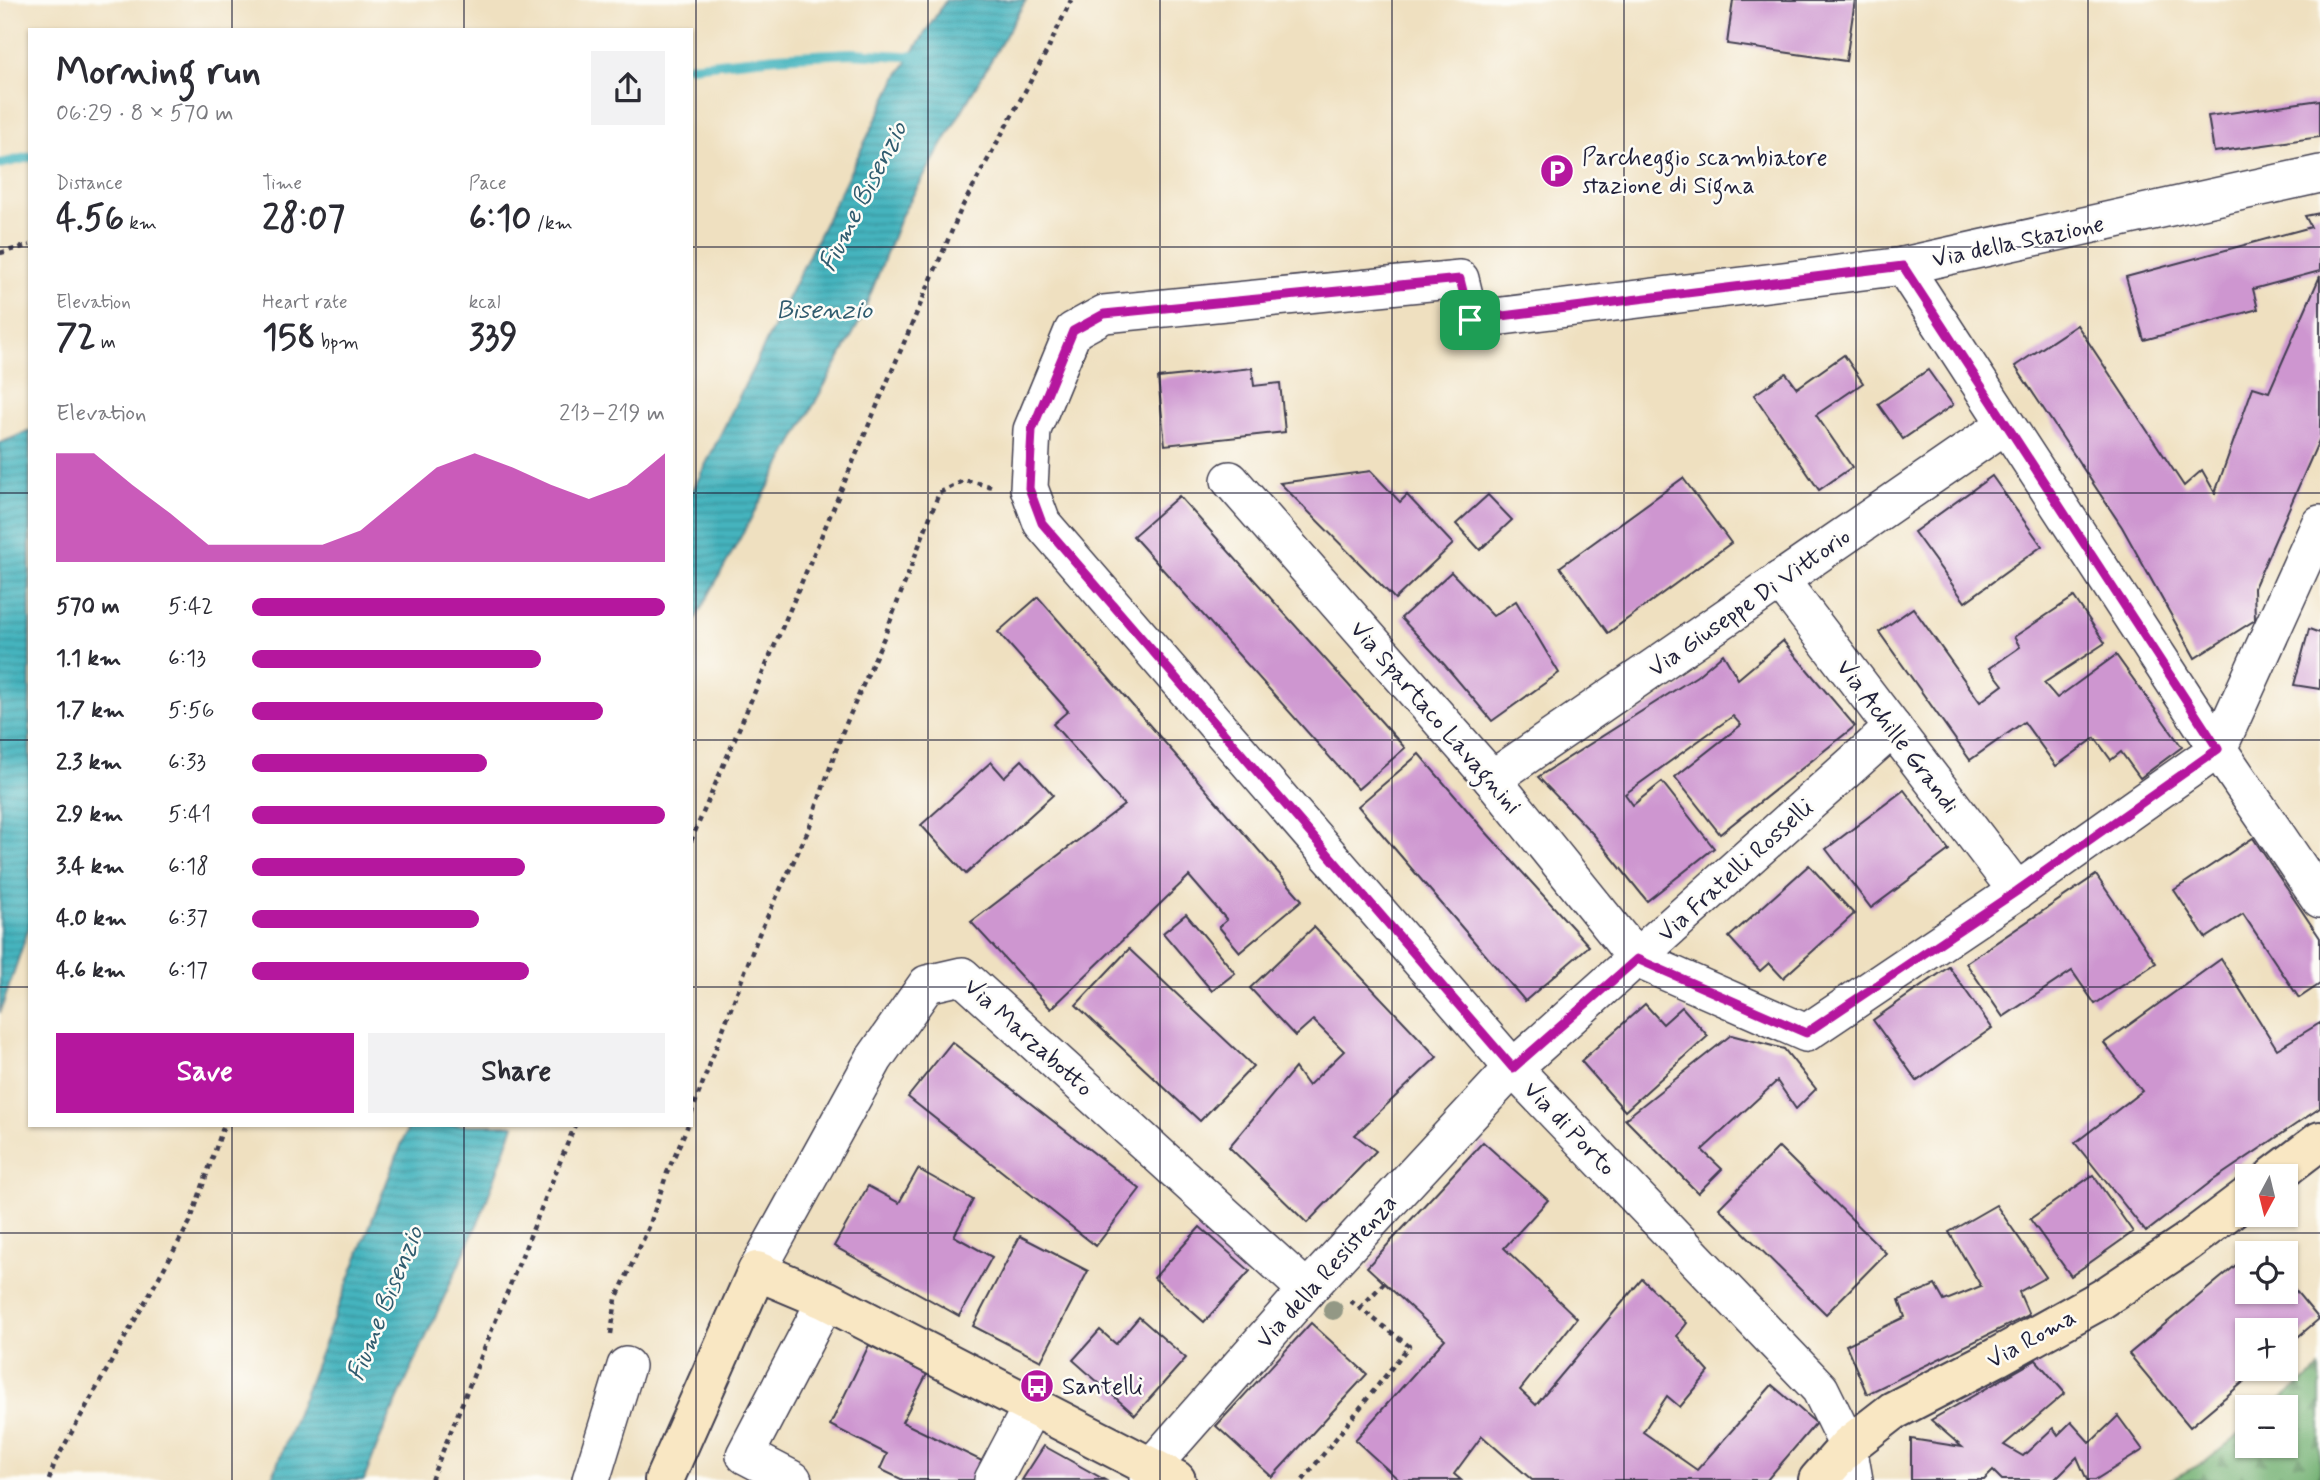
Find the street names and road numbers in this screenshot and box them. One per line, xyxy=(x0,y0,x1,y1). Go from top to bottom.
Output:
street label: Via della Stazione xyxy=(1929,209,2107,276)
street label: Via Giuseppe Di Vittorio xyxy=(1643,522,1857,685)
street label: Via Spartaco Lavagnini xyxy=(1340,615,1527,823)
street label: Via Achille Grandi xyxy=(1829,654,1965,820)
street label: Via Fratelli Rosselli xyxy=(1652,793,1820,949)
street label: Via Marzabotto xyxy=(957,972,1099,1104)
street label: Via di Porto xyxy=(1516,1075,1622,1183)
street label: Via della Resistenza xyxy=(1250,1188,1405,1356)
street label: Via Roma xyxy=(1981,1302,2082,1377)

